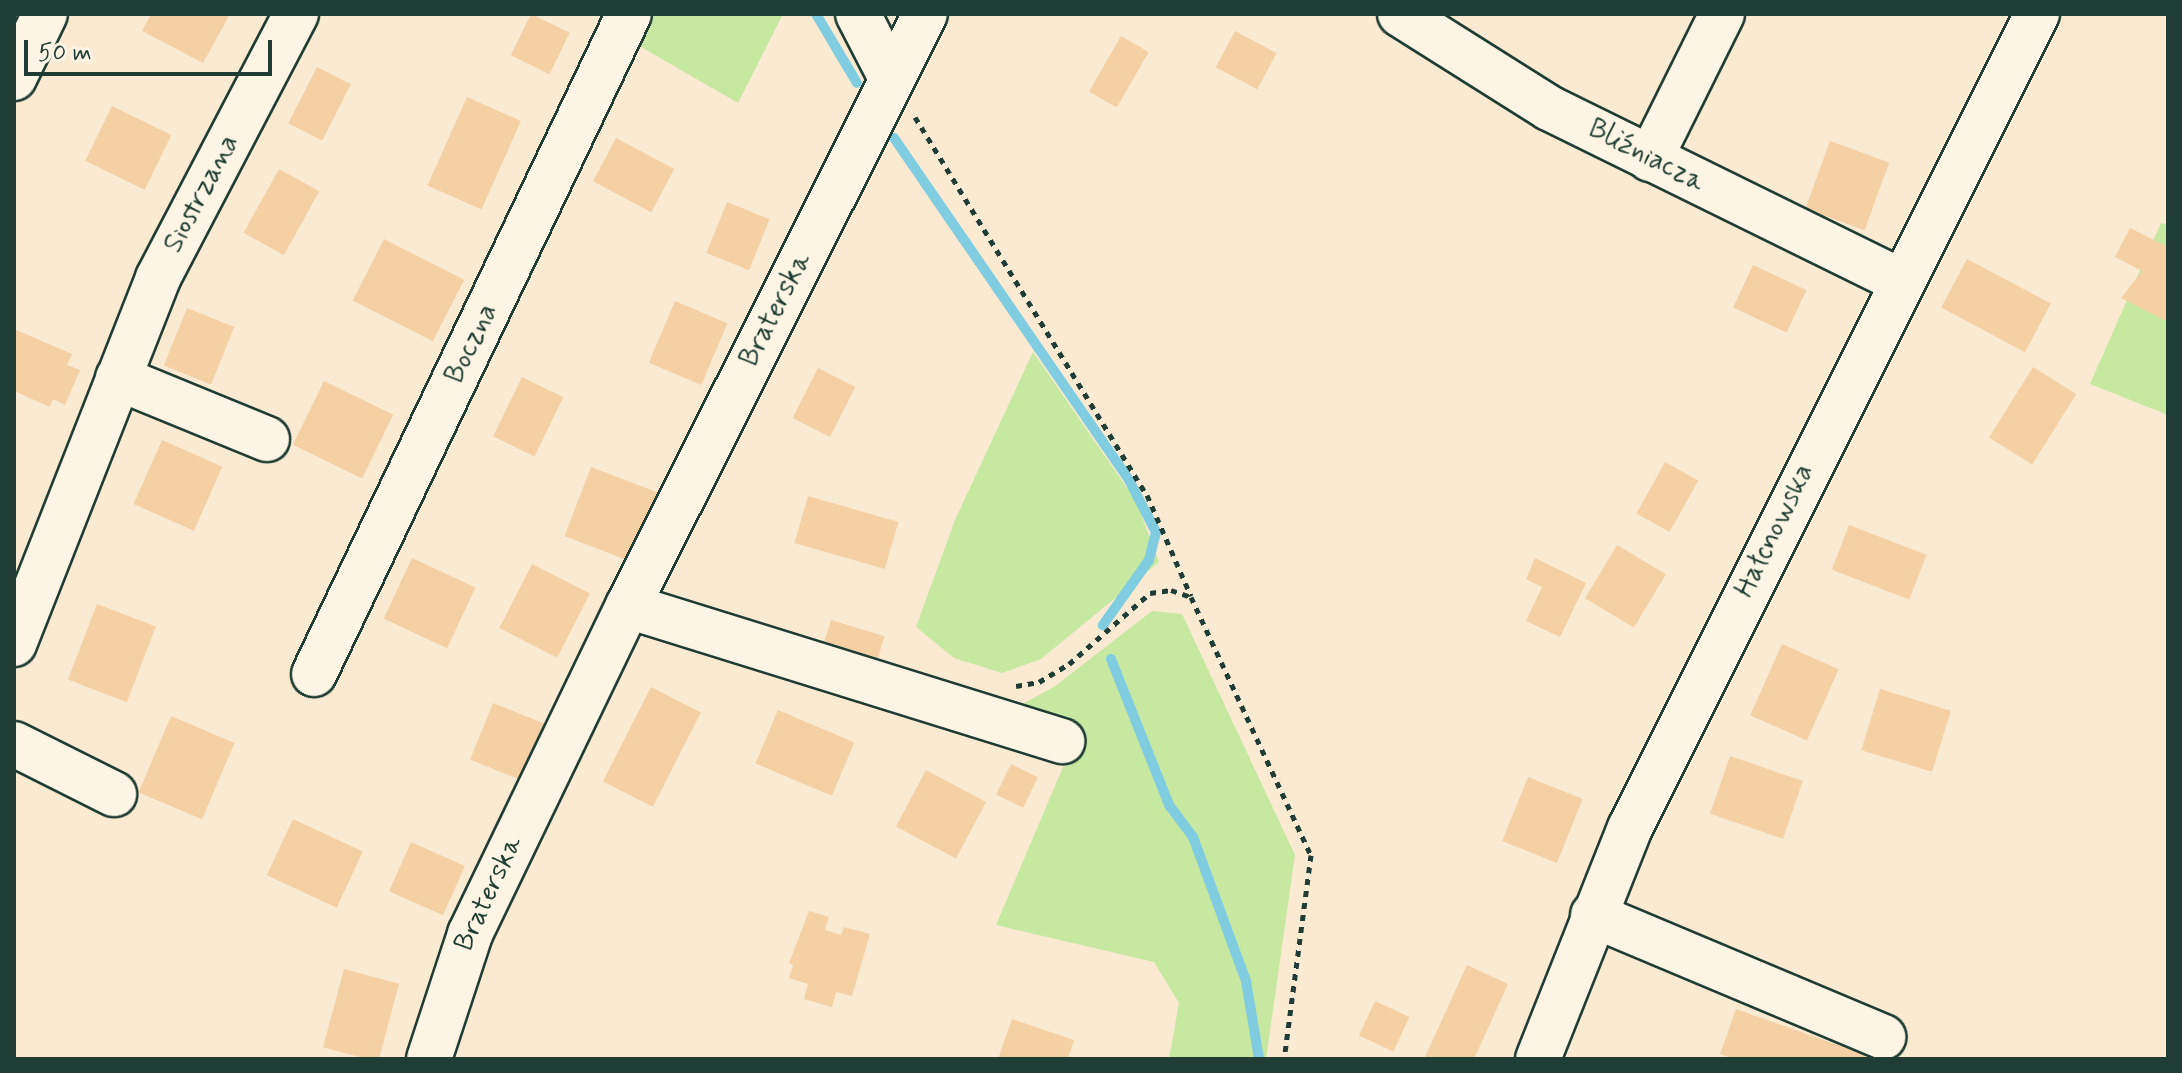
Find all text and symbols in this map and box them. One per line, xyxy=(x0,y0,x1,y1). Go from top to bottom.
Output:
scale bar xyxy=(28,24,276,74)
text: 50 m xyxy=(38,38,92,69)
street label: Bliźniacza xyxy=(1582,112,1710,200)
street label: Siostrzana xyxy=(157,129,247,259)
street label: Braterska xyxy=(733,247,819,373)
street label: Boczna xyxy=(438,299,506,389)
street label: Hałcnowska xyxy=(1728,459,1822,603)
street label: Braterska xyxy=(448,831,530,957)

